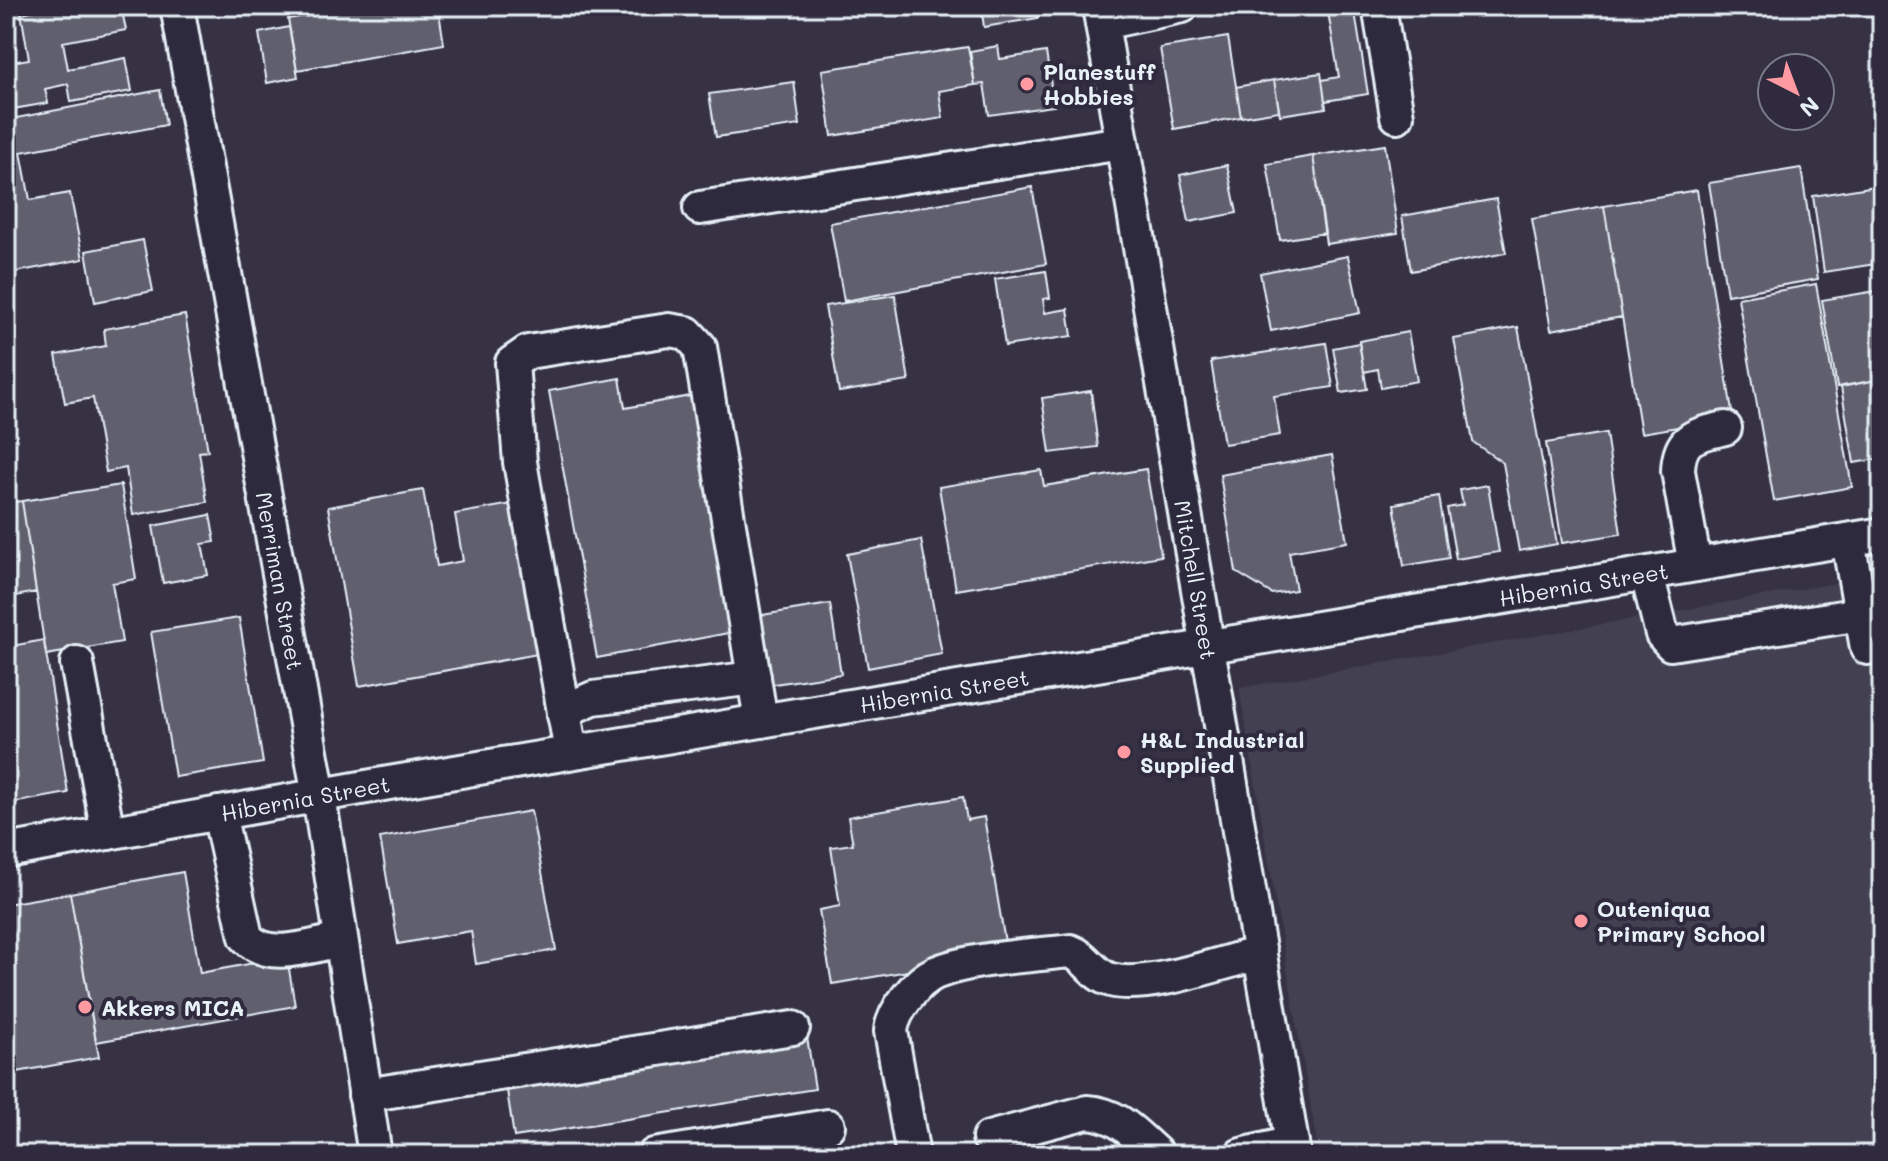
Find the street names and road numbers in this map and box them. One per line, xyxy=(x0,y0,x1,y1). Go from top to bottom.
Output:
street label: Merriman Street xyxy=(250,489,311,672)
street label: Mitchell Street xyxy=(1169,498,1224,662)
street label: Hibernia Street xyxy=(1497,555,1670,612)
street label: Hibernia Street xyxy=(858,662,1031,719)
street label: Hibernia Street xyxy=(219,769,392,827)

